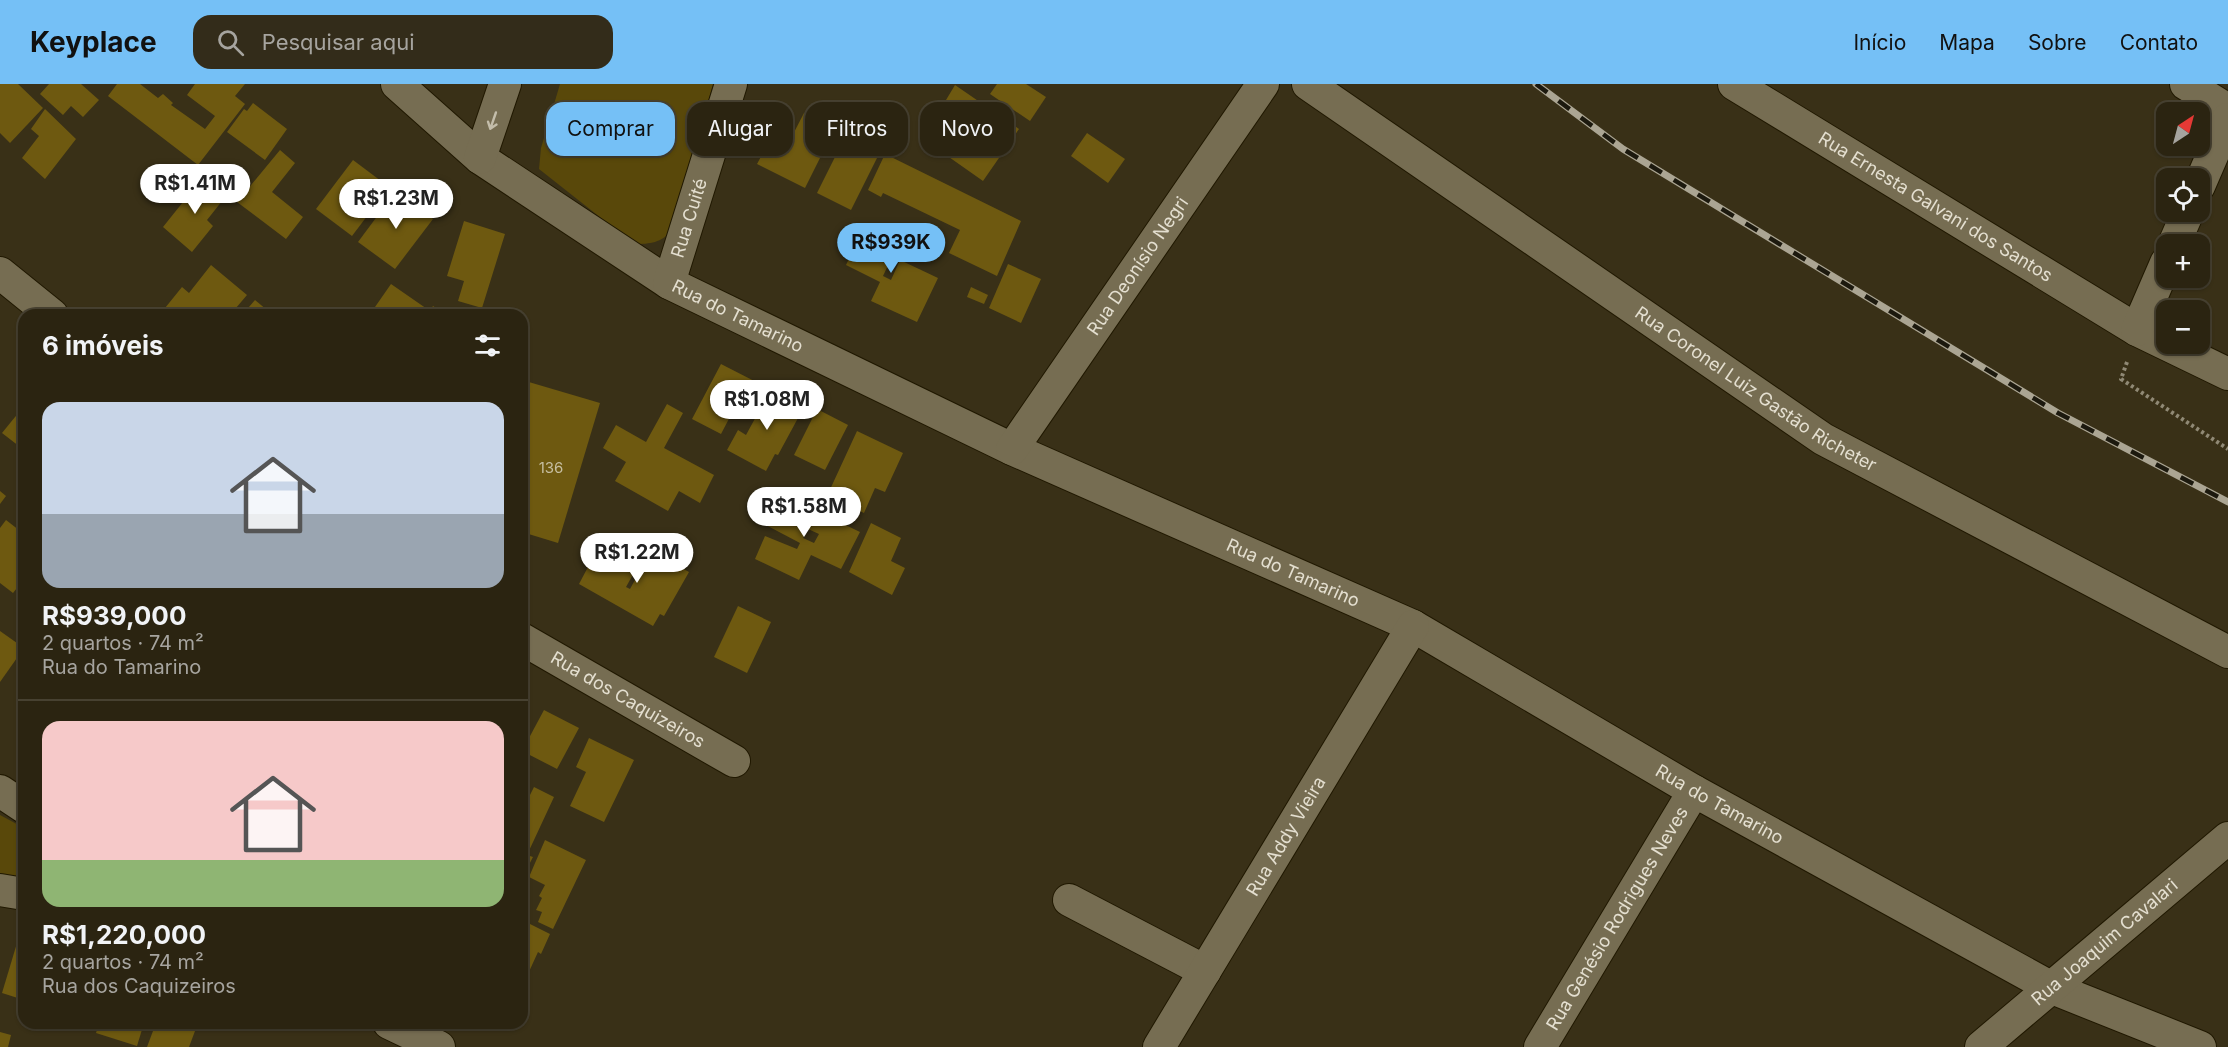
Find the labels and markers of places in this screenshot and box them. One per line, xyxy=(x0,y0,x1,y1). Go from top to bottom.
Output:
pin: R$1.41M xyxy=(140,164,250,215)
pin: R$1.23M xyxy=(341,179,451,230)
pin: R$939K xyxy=(842,223,940,274)
pin: R$1.08M xyxy=(712,380,822,431)
pin: R$1.58M xyxy=(749,487,859,538)
pin: R$1.22M xyxy=(582,533,692,584)

